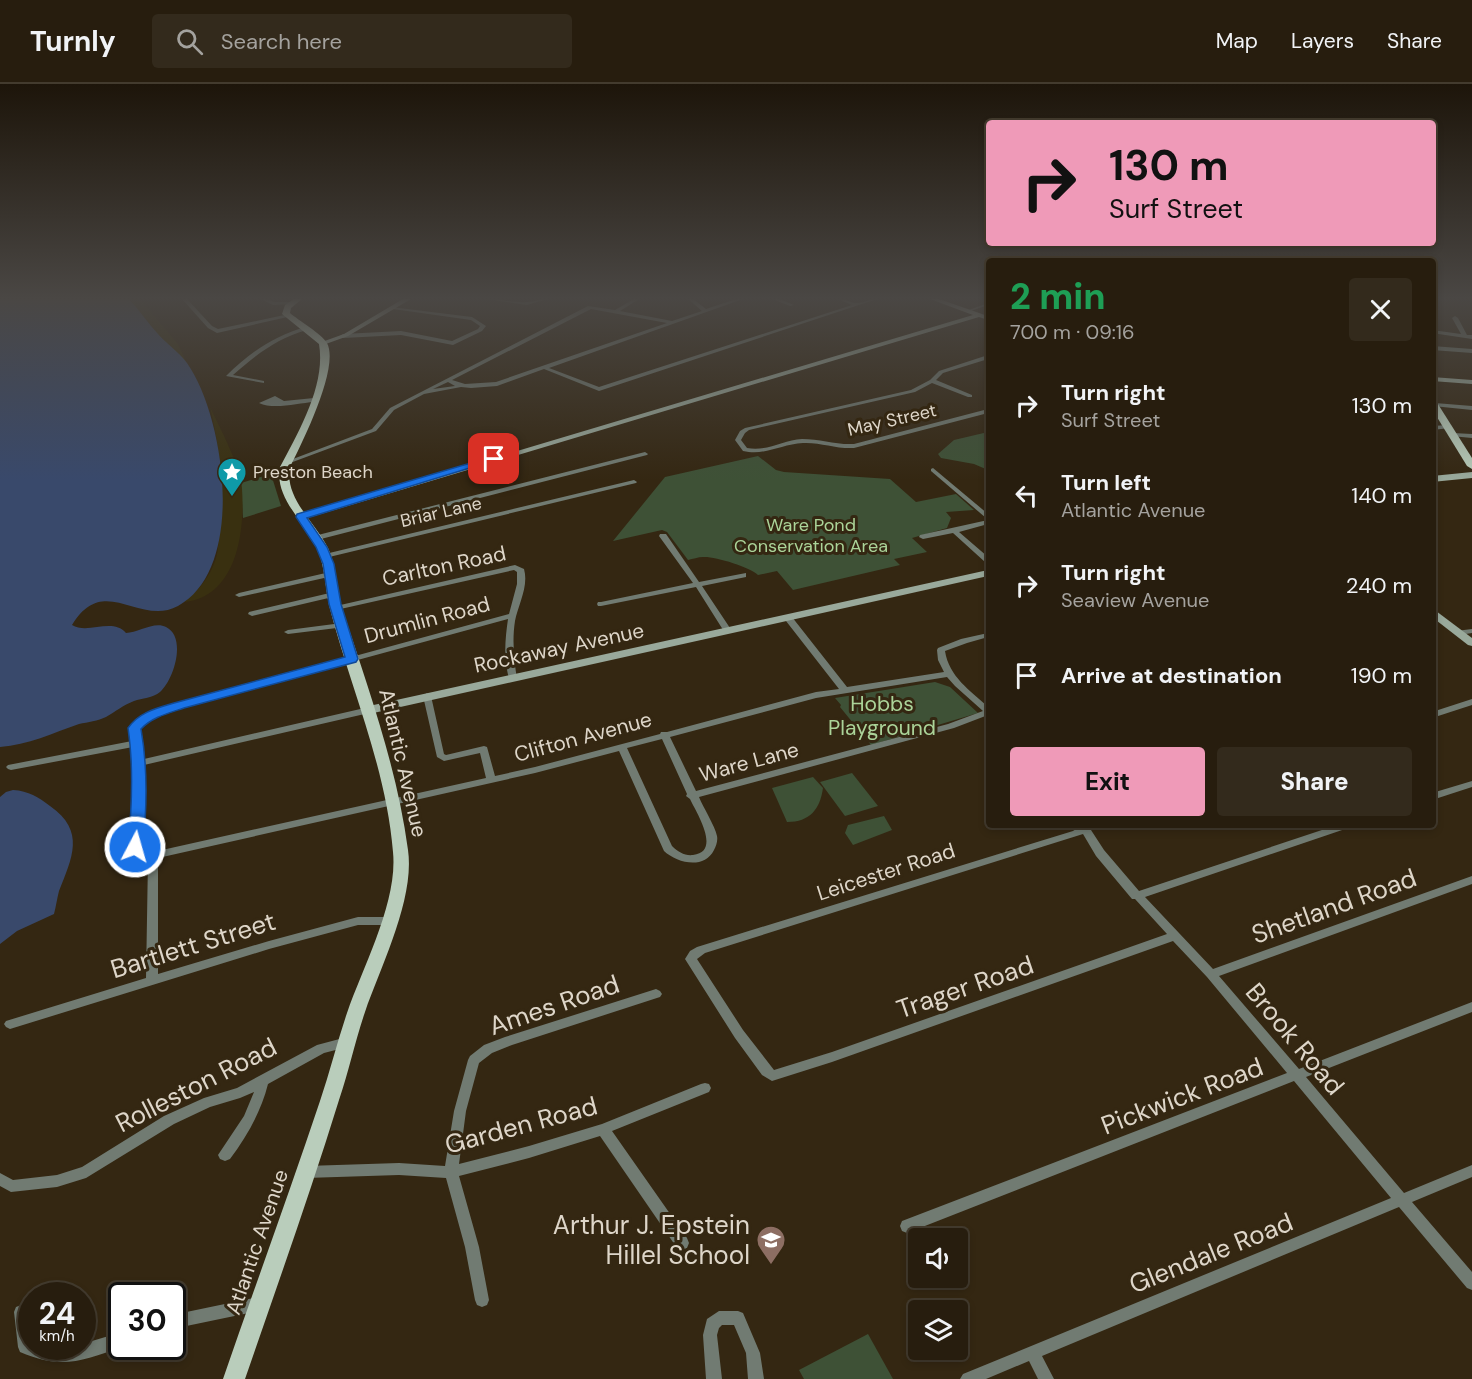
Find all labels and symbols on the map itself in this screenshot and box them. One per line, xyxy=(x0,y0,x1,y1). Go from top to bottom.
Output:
street label: May Street xyxy=(845,398,939,442)
pin xyxy=(468,433,519,484)
place icon: Preston Beach xyxy=(216,456,248,498)
place label: Preston Beach xyxy=(253,460,373,484)
street label: Briar Lane xyxy=(398,491,484,533)
park label: Ware Pond Conservation Area xyxy=(734,513,888,558)
street label: Carlton Road xyxy=(380,539,508,593)
street label: Drumlin Road xyxy=(361,590,493,650)
street label: Rockaway Avenue xyxy=(471,616,647,680)
street label: Atlantic Avenue xyxy=(372,686,434,840)
park label: Hobbs Playground xyxy=(828,690,936,742)
street label: Clifton Avenue xyxy=(511,705,655,769)
street label: Ware Lane xyxy=(696,735,802,789)
position arrow xyxy=(103,815,167,879)
street label: Leicester Road xyxy=(813,836,959,908)
street label: Shetland Road xyxy=(1247,860,1421,952)
street label: Bartlett Street xyxy=(106,904,280,986)
street label: Trager Road xyxy=(892,948,1038,1026)
street label: Ames Road xyxy=(484,967,624,1043)
street label: Brook Road xyxy=(1238,976,1352,1102)
street label: Rolleston Road xyxy=(110,1030,282,1140)
street label: Pickwick Road xyxy=(1096,1050,1268,1142)
street label: Garden Road xyxy=(441,1088,601,1162)
street label: Atlantic Avenue xyxy=(219,1166,295,1318)
street label: Glendale Road xyxy=(1124,1205,1298,1301)
place label: Arthur J. Epstein Hillel School xyxy=(553,1208,750,1272)
school or university icon: Arthur J. Epstein Hillel School xyxy=(755,1224,787,1266)
speed limit sign: 30 xyxy=(108,1282,186,1360)

